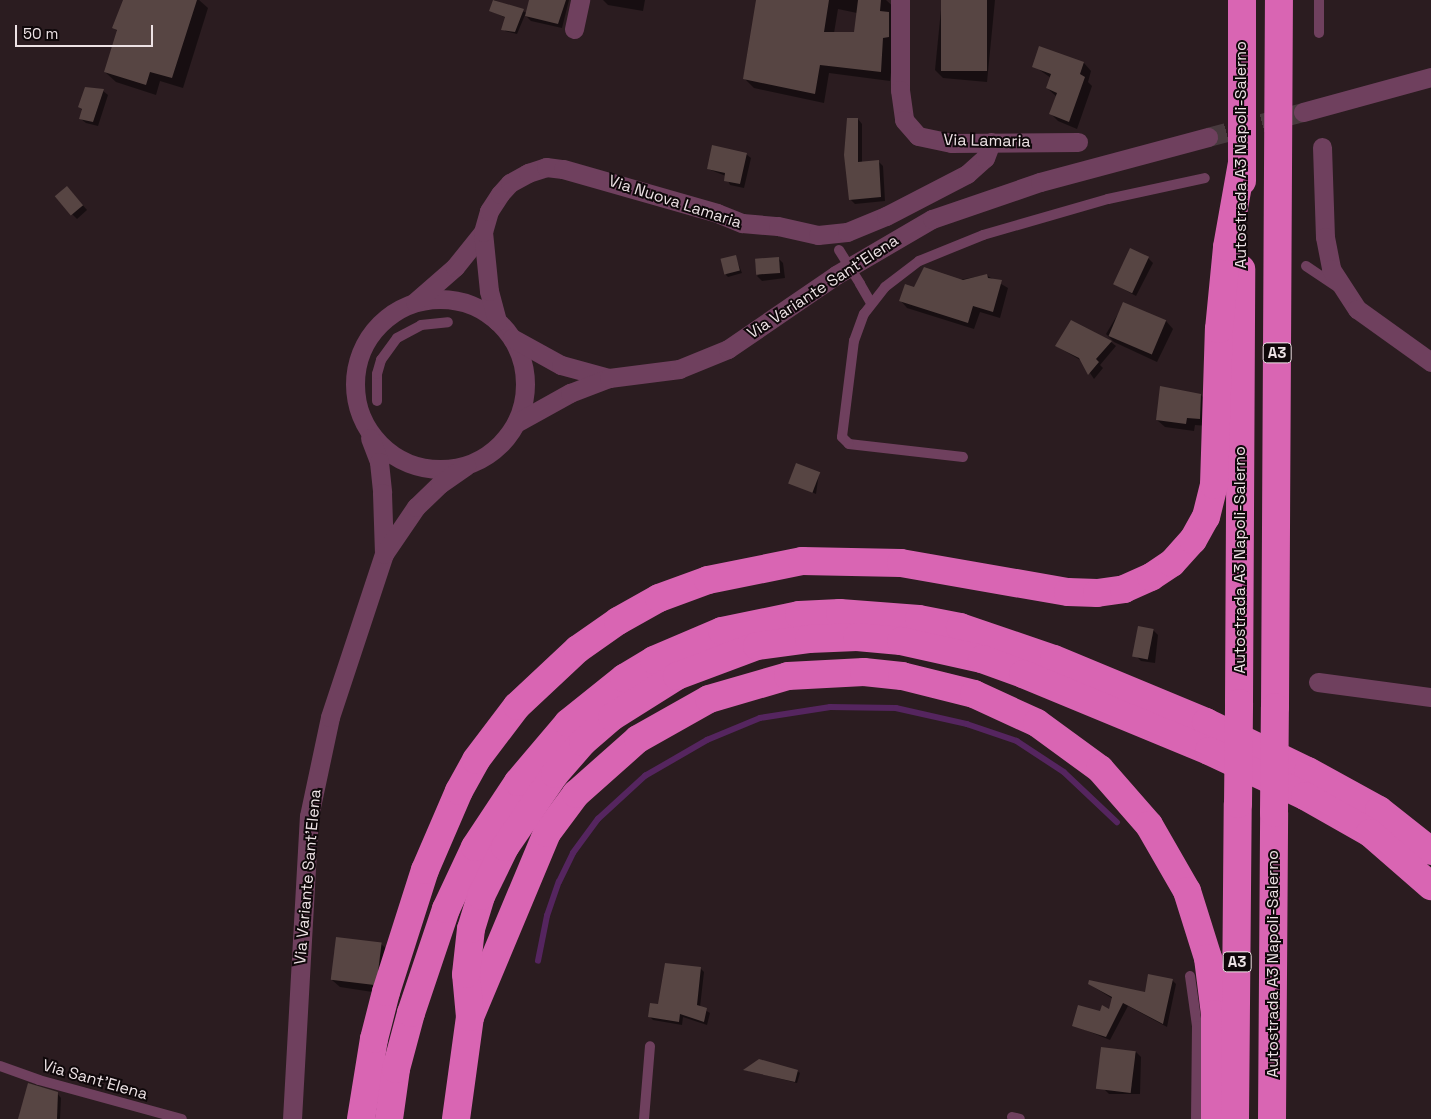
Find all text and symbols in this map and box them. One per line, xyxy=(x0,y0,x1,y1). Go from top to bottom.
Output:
scale bar xyxy=(18,15,155,47)
text: 50 m xyxy=(23,24,58,43)
street label: Autostrada A3 Napoli-Salerno xyxy=(1231,41,1251,269)
street label: Via Lamaria xyxy=(943,131,1031,151)
street label: Via Nuova Lamaria xyxy=(606,171,744,233)
street label: Via Variante Sant'Elena xyxy=(744,231,902,343)
road number: A3 xyxy=(1262,340,1292,366)
street label: Autostrada A3 Napoli-Salerno xyxy=(1230,446,1250,674)
street label: Via Variante Sant'Elena xyxy=(291,788,325,966)
street label: Autostrada A3 Napoli-Salerno xyxy=(1263,850,1283,1078)
road number: A3 xyxy=(1222,950,1252,974)
street label: Via Sant'Elena xyxy=(40,1056,150,1104)

